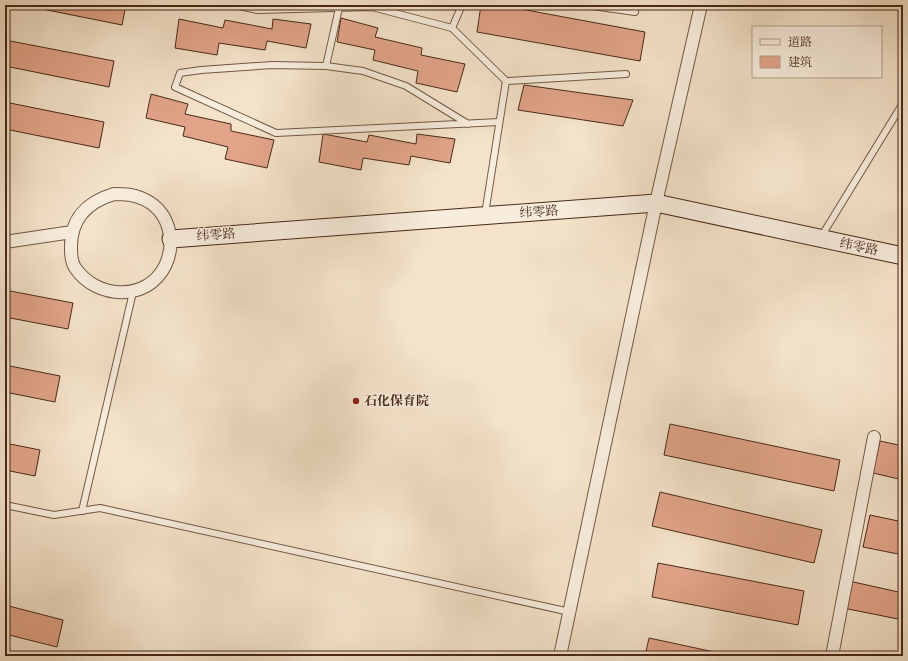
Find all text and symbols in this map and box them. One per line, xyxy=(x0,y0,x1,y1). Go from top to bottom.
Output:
legend xyxy=(752,26,882,78)
text: 道路 xyxy=(788,34,812,50)
text: 建筑 xyxy=(788,54,812,70)
street label: 纬零路 xyxy=(519,202,559,222)
street label: 纬零路 xyxy=(196,225,236,245)
street label: 纬零路 xyxy=(838,234,880,260)
place label: 石化保育院 xyxy=(364,392,429,410)
marker: 石化保育院 xyxy=(351,396,361,406)

